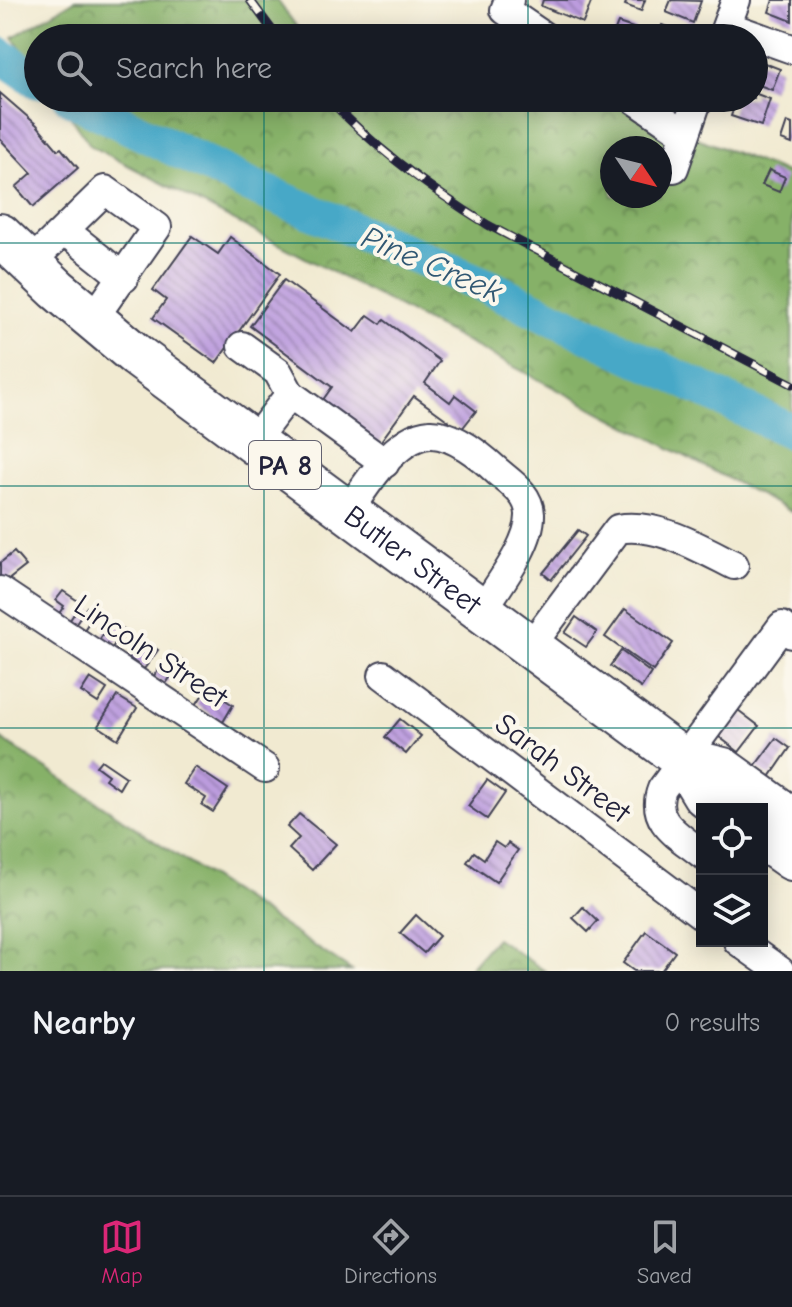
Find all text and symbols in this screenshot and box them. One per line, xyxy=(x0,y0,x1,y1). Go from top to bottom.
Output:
search box xyxy=(24,24,768,112)
icon: search xyxy=(52,46,96,90)
text: Search here xyxy=(116,51,272,86)
north arrow xyxy=(600,136,672,208)
water label: Pine Creek xyxy=(356,218,508,311)
road number: PA 8 xyxy=(249,441,321,489)
street label: Butler Street xyxy=(337,498,489,623)
street label: Lincoln Street xyxy=(68,587,235,716)
street label: Sarah Street xyxy=(488,706,638,831)
map controls xyxy=(696,803,768,947)
button: locate xyxy=(696,803,768,875)
button: layers xyxy=(696,875,768,947)
text: Nearby xyxy=(32,1003,135,1043)
text: 0 results xyxy=(665,1008,760,1038)
tab: Map xyxy=(100,1215,144,1289)
tab: Directions xyxy=(344,1215,437,1289)
tab: Saved xyxy=(637,1215,692,1289)

